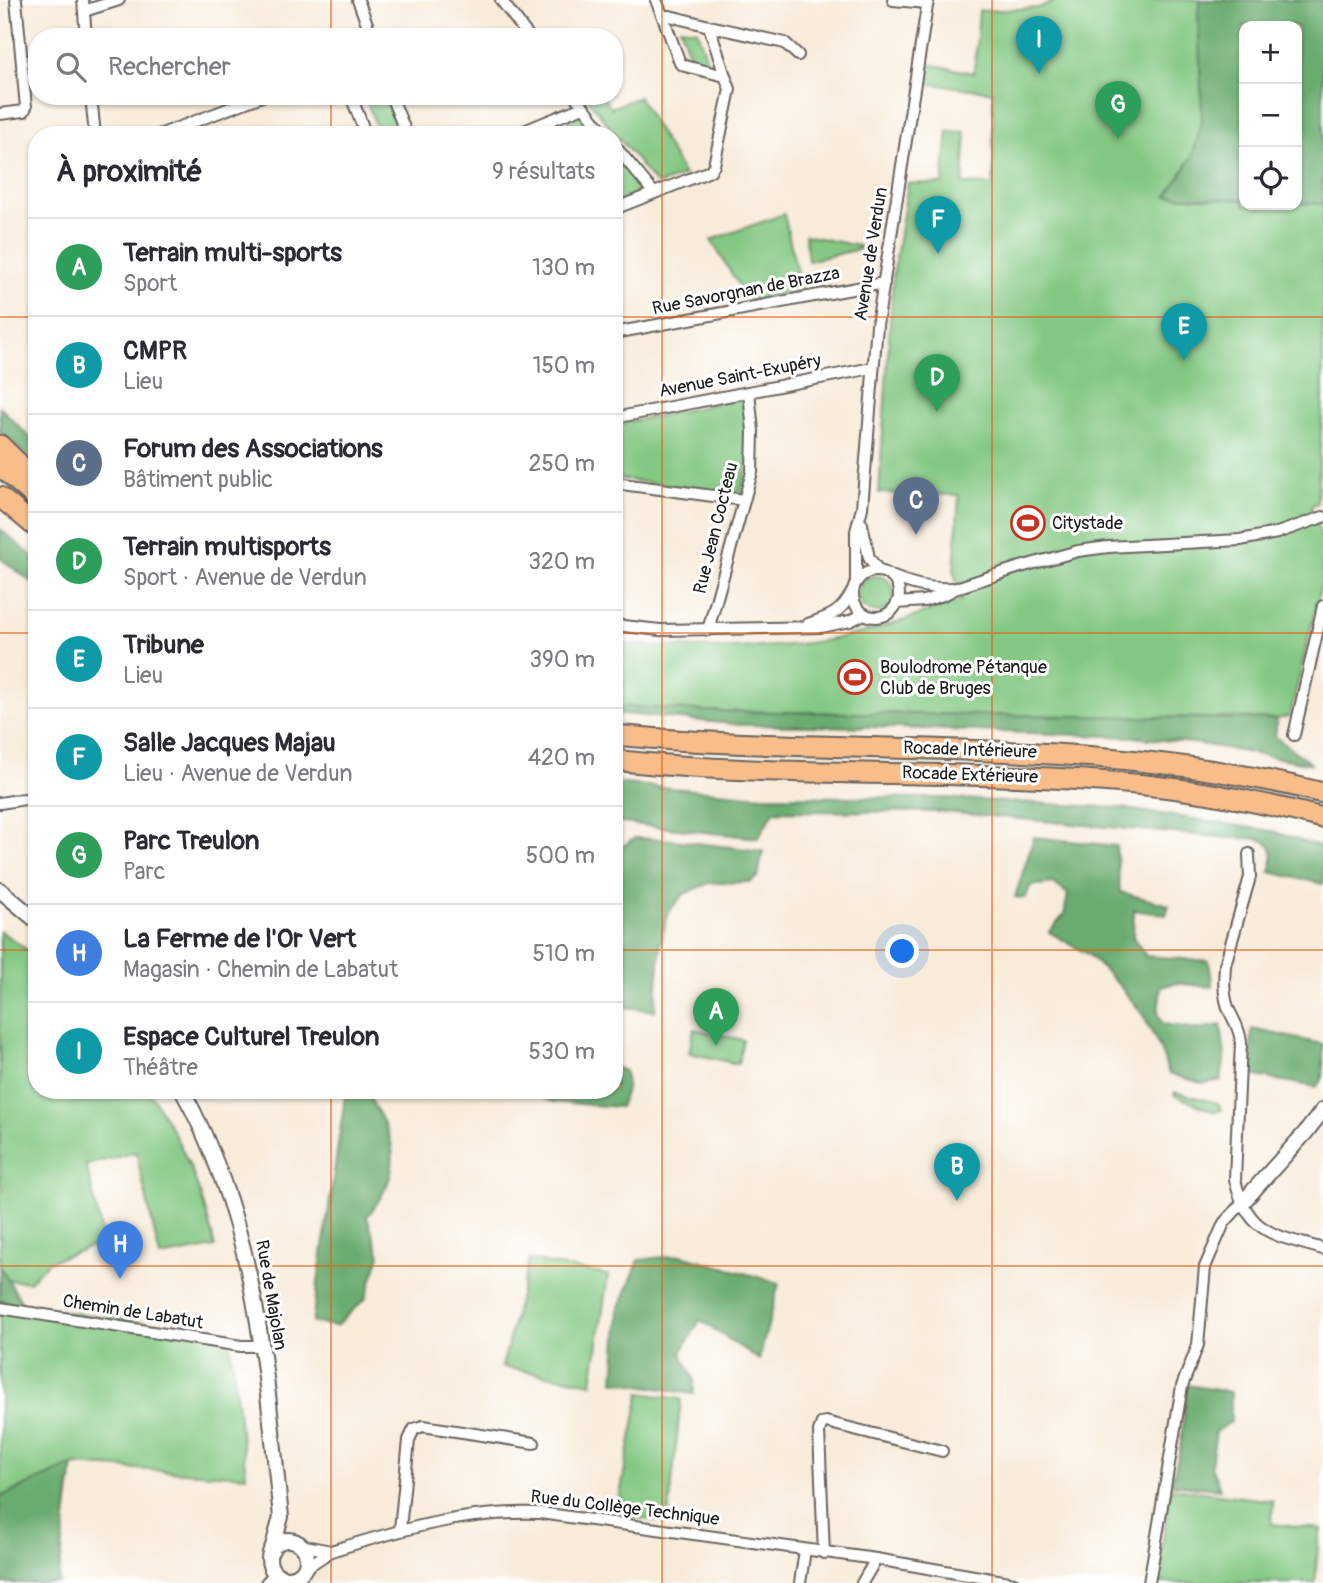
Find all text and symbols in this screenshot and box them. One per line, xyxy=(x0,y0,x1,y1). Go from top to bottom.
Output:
pin: I xyxy=(1016,16,1062,74)
map controls xyxy=(1239,21,1302,210)
button: + xyxy=(1239,21,1302,84)
search box xyxy=(28,28,623,105)
icon: search xyxy=(52,48,90,86)
text: Rechercher xyxy=(108,51,231,83)
pin: G xyxy=(1095,81,1141,139)
button: − xyxy=(1239,84,1302,147)
button: locate xyxy=(1239,147,1302,210)
text: À proximité xyxy=(56,153,202,190)
text: 9 résultats xyxy=(492,157,595,186)
street label: Avenue de Verdun xyxy=(849,186,893,322)
pin: F xyxy=(915,196,961,254)
text: Terrain multi-sports xyxy=(123,237,342,269)
text: A xyxy=(72,253,86,282)
text: 130 m xyxy=(532,253,595,282)
street label: Rue Savorgnan de Brazza xyxy=(650,262,842,320)
text: Sport xyxy=(123,269,177,298)
pin: E xyxy=(1161,303,1207,361)
text: CMPR xyxy=(123,335,187,367)
street label: Avenue Saint-Exupéry xyxy=(657,349,823,403)
text: B xyxy=(72,351,86,380)
text: 150 m xyxy=(532,351,595,380)
pin: D xyxy=(914,354,960,412)
text: Lieu xyxy=(123,367,163,396)
text: Forum des Associations xyxy=(123,433,383,465)
text: C xyxy=(72,449,86,478)
text: 250 m xyxy=(529,449,595,478)
street label: Rue Jean Cocteau xyxy=(689,460,743,596)
text: Bâtiment public xyxy=(123,465,273,494)
pin: C xyxy=(893,477,939,535)
sports icon: Citystade xyxy=(1009,504,1047,542)
place label: Citystade xyxy=(1052,512,1123,535)
text: Terrain multisports xyxy=(123,531,331,563)
text: D xyxy=(72,547,86,576)
text: 320 m xyxy=(528,547,595,576)
text: Sport · Avenue de Verdun xyxy=(123,563,367,592)
text: Tribune xyxy=(123,629,204,661)
text: E xyxy=(73,645,85,674)
text: 390 m xyxy=(529,645,595,674)
place label: Boulodrome Pétanque Club de Bruges xyxy=(880,656,1047,700)
sports icon: Boulodrome Pétanque Club de Bruges xyxy=(836,658,874,696)
text: Lieu xyxy=(123,661,163,690)
text: Salle Jacques Majau xyxy=(123,727,336,759)
street label: Rocade Intérieure xyxy=(903,736,1037,764)
text: F xyxy=(72,743,86,772)
text: 420 m xyxy=(528,743,595,772)
text: Lieu · Avenue de Verdun xyxy=(123,759,353,788)
street label: Rocade Extérieure xyxy=(902,761,1039,789)
text: Parc Treulon xyxy=(123,825,259,857)
text: G xyxy=(71,841,87,870)
text: 500 m xyxy=(526,841,595,870)
text: Parc xyxy=(123,857,165,886)
text: La Ferme de l'Or Vert xyxy=(123,923,356,955)
your location xyxy=(885,934,919,968)
text: H xyxy=(72,939,86,968)
text: 510 m xyxy=(532,939,595,968)
text: Magasin · Chemin de Labatut xyxy=(123,955,398,984)
pin: A xyxy=(693,988,739,1046)
text: Espace Culturel Treulon xyxy=(123,1021,379,1053)
text: I xyxy=(76,1037,82,1066)
text: 530 m xyxy=(529,1037,595,1066)
text: Théâtre xyxy=(123,1053,198,1082)
pin: B xyxy=(934,1143,980,1201)
pin: H xyxy=(97,1221,143,1279)
street label: Rue de Majolan xyxy=(250,1238,292,1352)
street label: Chemin de Labatut xyxy=(61,1290,206,1335)
street label: Rue du Collège Technique xyxy=(529,1485,721,1531)

